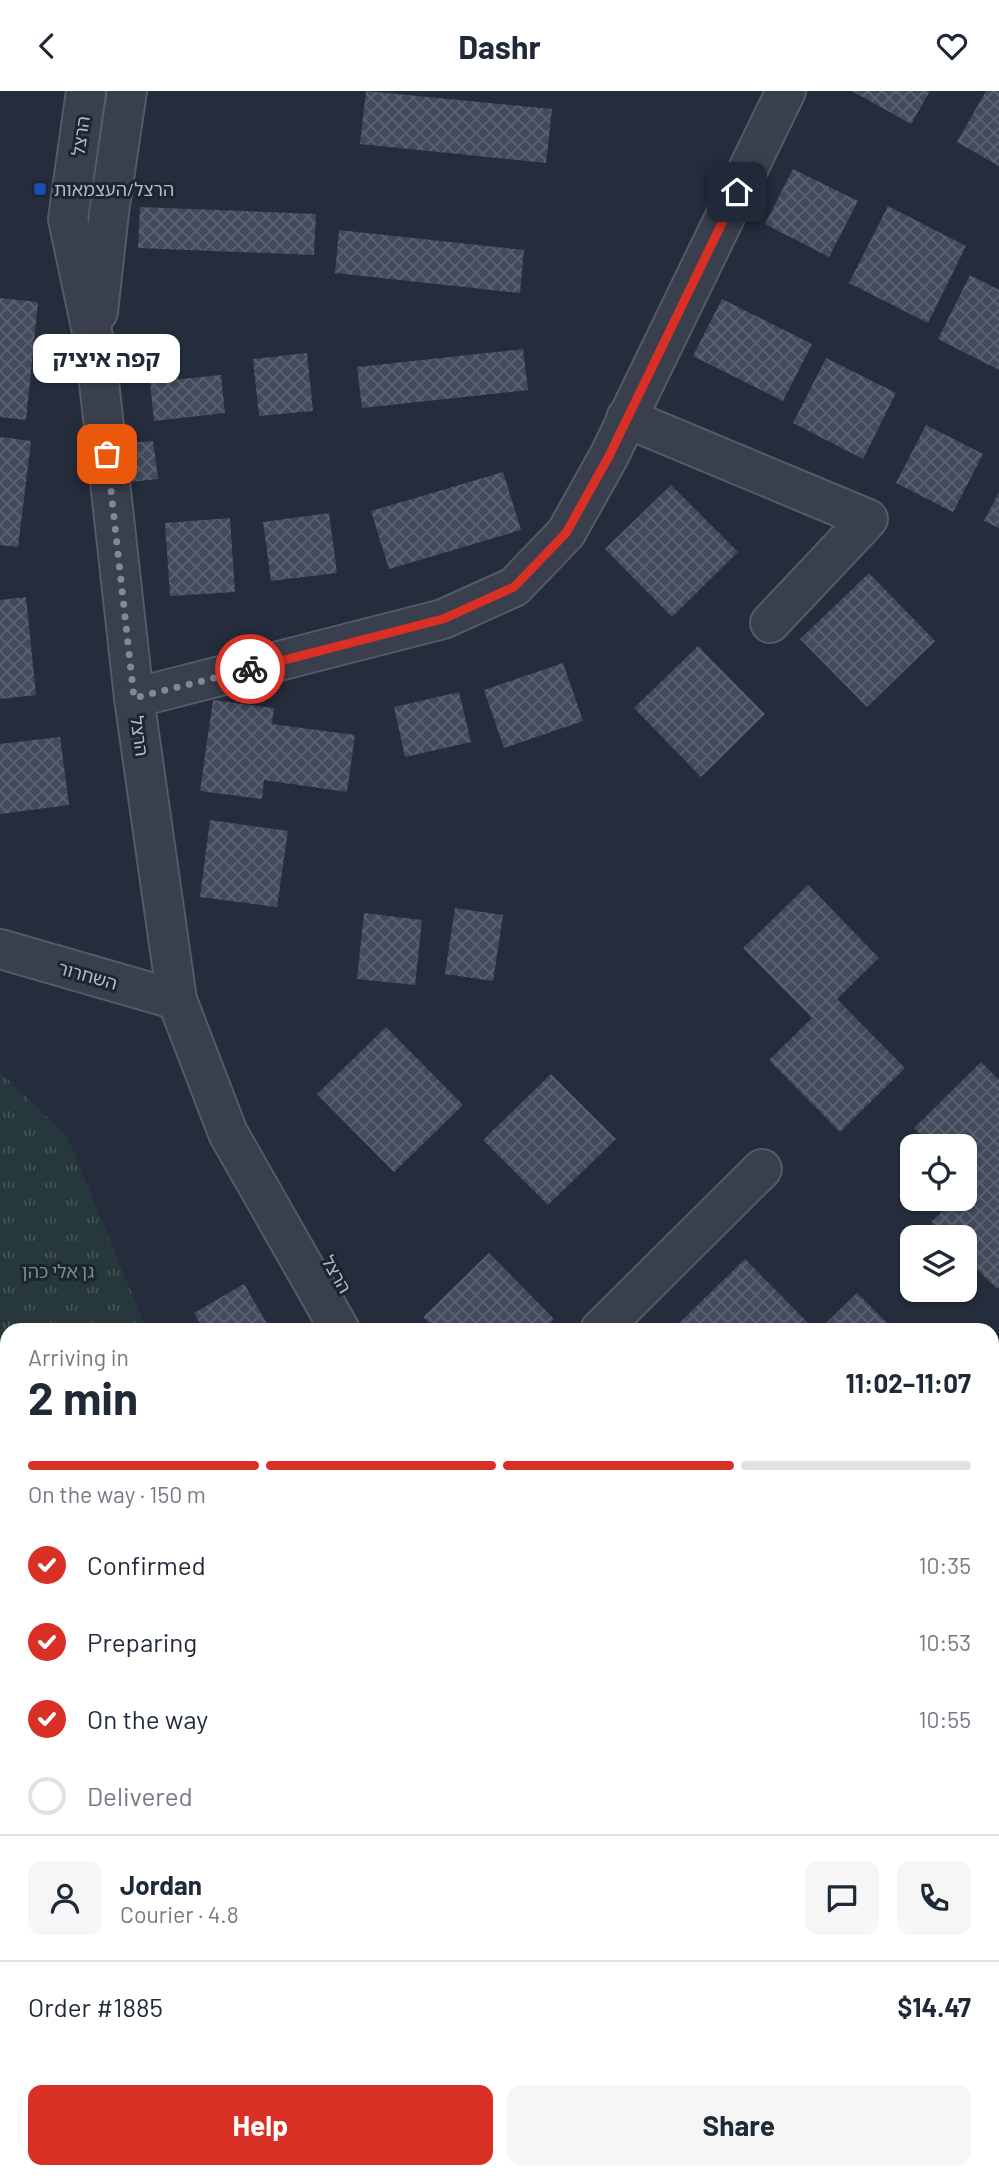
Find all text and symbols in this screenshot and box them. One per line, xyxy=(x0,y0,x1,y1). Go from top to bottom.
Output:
icon: back xyxy=(28,27,66,65)
text: Dashr xyxy=(458,27,541,65)
icon: heart xyxy=(933,27,971,65)
street label: הרצל xyxy=(66,115,94,157)
pin xyxy=(707,162,767,222)
icon: home xyxy=(718,173,756,211)
place label: הרצל/העצמאות xyxy=(54,178,174,200)
marker: הרצל/העצמאות xyxy=(32,181,48,197)
callout: קפה איציק xyxy=(34,335,180,384)
text: קפה איציק xyxy=(53,344,160,372)
pin xyxy=(77,424,137,484)
icon: bag xyxy=(88,435,126,473)
courier xyxy=(215,634,285,704)
icon: bike xyxy=(231,650,269,688)
street label: הרצל xyxy=(126,715,154,757)
street label: השחרור xyxy=(56,956,120,994)
map controls xyxy=(900,1134,977,1302)
button: locate xyxy=(900,1134,977,1211)
button: layers xyxy=(900,1225,977,1302)
street label: הרצל xyxy=(317,1251,357,1297)
park label: גן אלי כהן xyxy=(22,1260,94,1282)
text: Arriving in xyxy=(28,1343,129,1371)
text: 11:02–11:07 xyxy=(845,1367,971,1398)
text: 2 min xyxy=(28,1369,138,1424)
text: On the way · 150 m xyxy=(28,1480,206,1508)
icon: check xyxy=(28,1546,66,1584)
text: Confirmed xyxy=(87,1549,206,1580)
text: 10:35 xyxy=(918,1551,971,1579)
icon: check xyxy=(28,1623,66,1661)
text: Preparing xyxy=(87,1626,197,1657)
text: 10:53 xyxy=(918,1628,971,1656)
icon: check xyxy=(28,1700,66,1738)
text: On the way xyxy=(87,1703,208,1734)
text: 10:55 xyxy=(919,1705,971,1733)
text: Delivered xyxy=(87,1780,193,1811)
button: person xyxy=(28,1861,102,1935)
button: chat xyxy=(805,1861,879,1935)
button: phone xyxy=(897,1861,971,1935)
text: Jordan xyxy=(120,1869,202,1900)
text: Courier · 4.8 xyxy=(120,1900,239,1928)
text: Order #1885 xyxy=(28,1991,163,2022)
text: $14.47 xyxy=(897,1991,971,2022)
button: Help xyxy=(28,2085,493,2165)
button: Share xyxy=(507,2085,971,2165)

